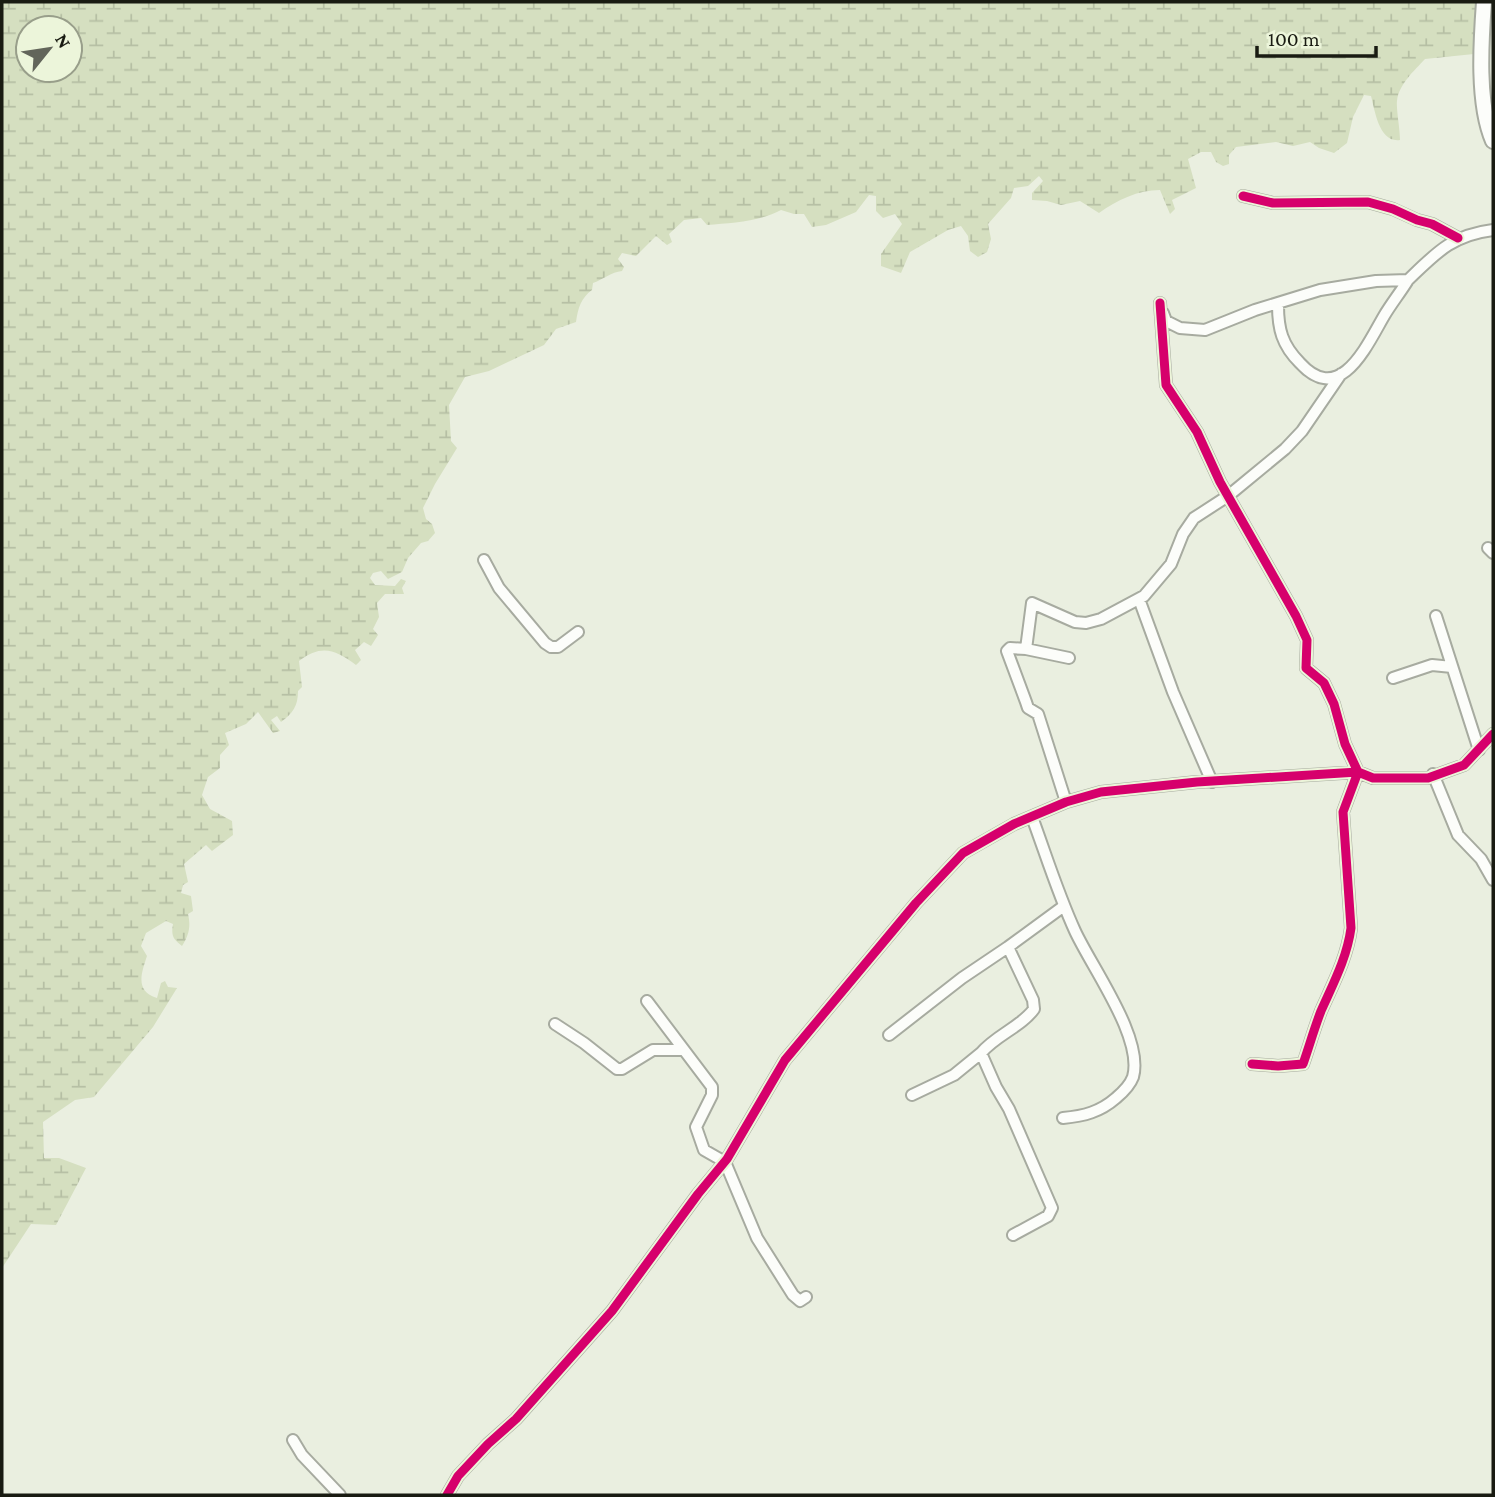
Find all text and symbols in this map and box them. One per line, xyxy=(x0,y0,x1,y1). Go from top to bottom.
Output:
north arrow xyxy=(14,14,84,84)
scale bar xyxy=(1257,14,1376,58)
text: 100 m xyxy=(1268,27,1320,51)
text: N xyxy=(51,30,76,52)

